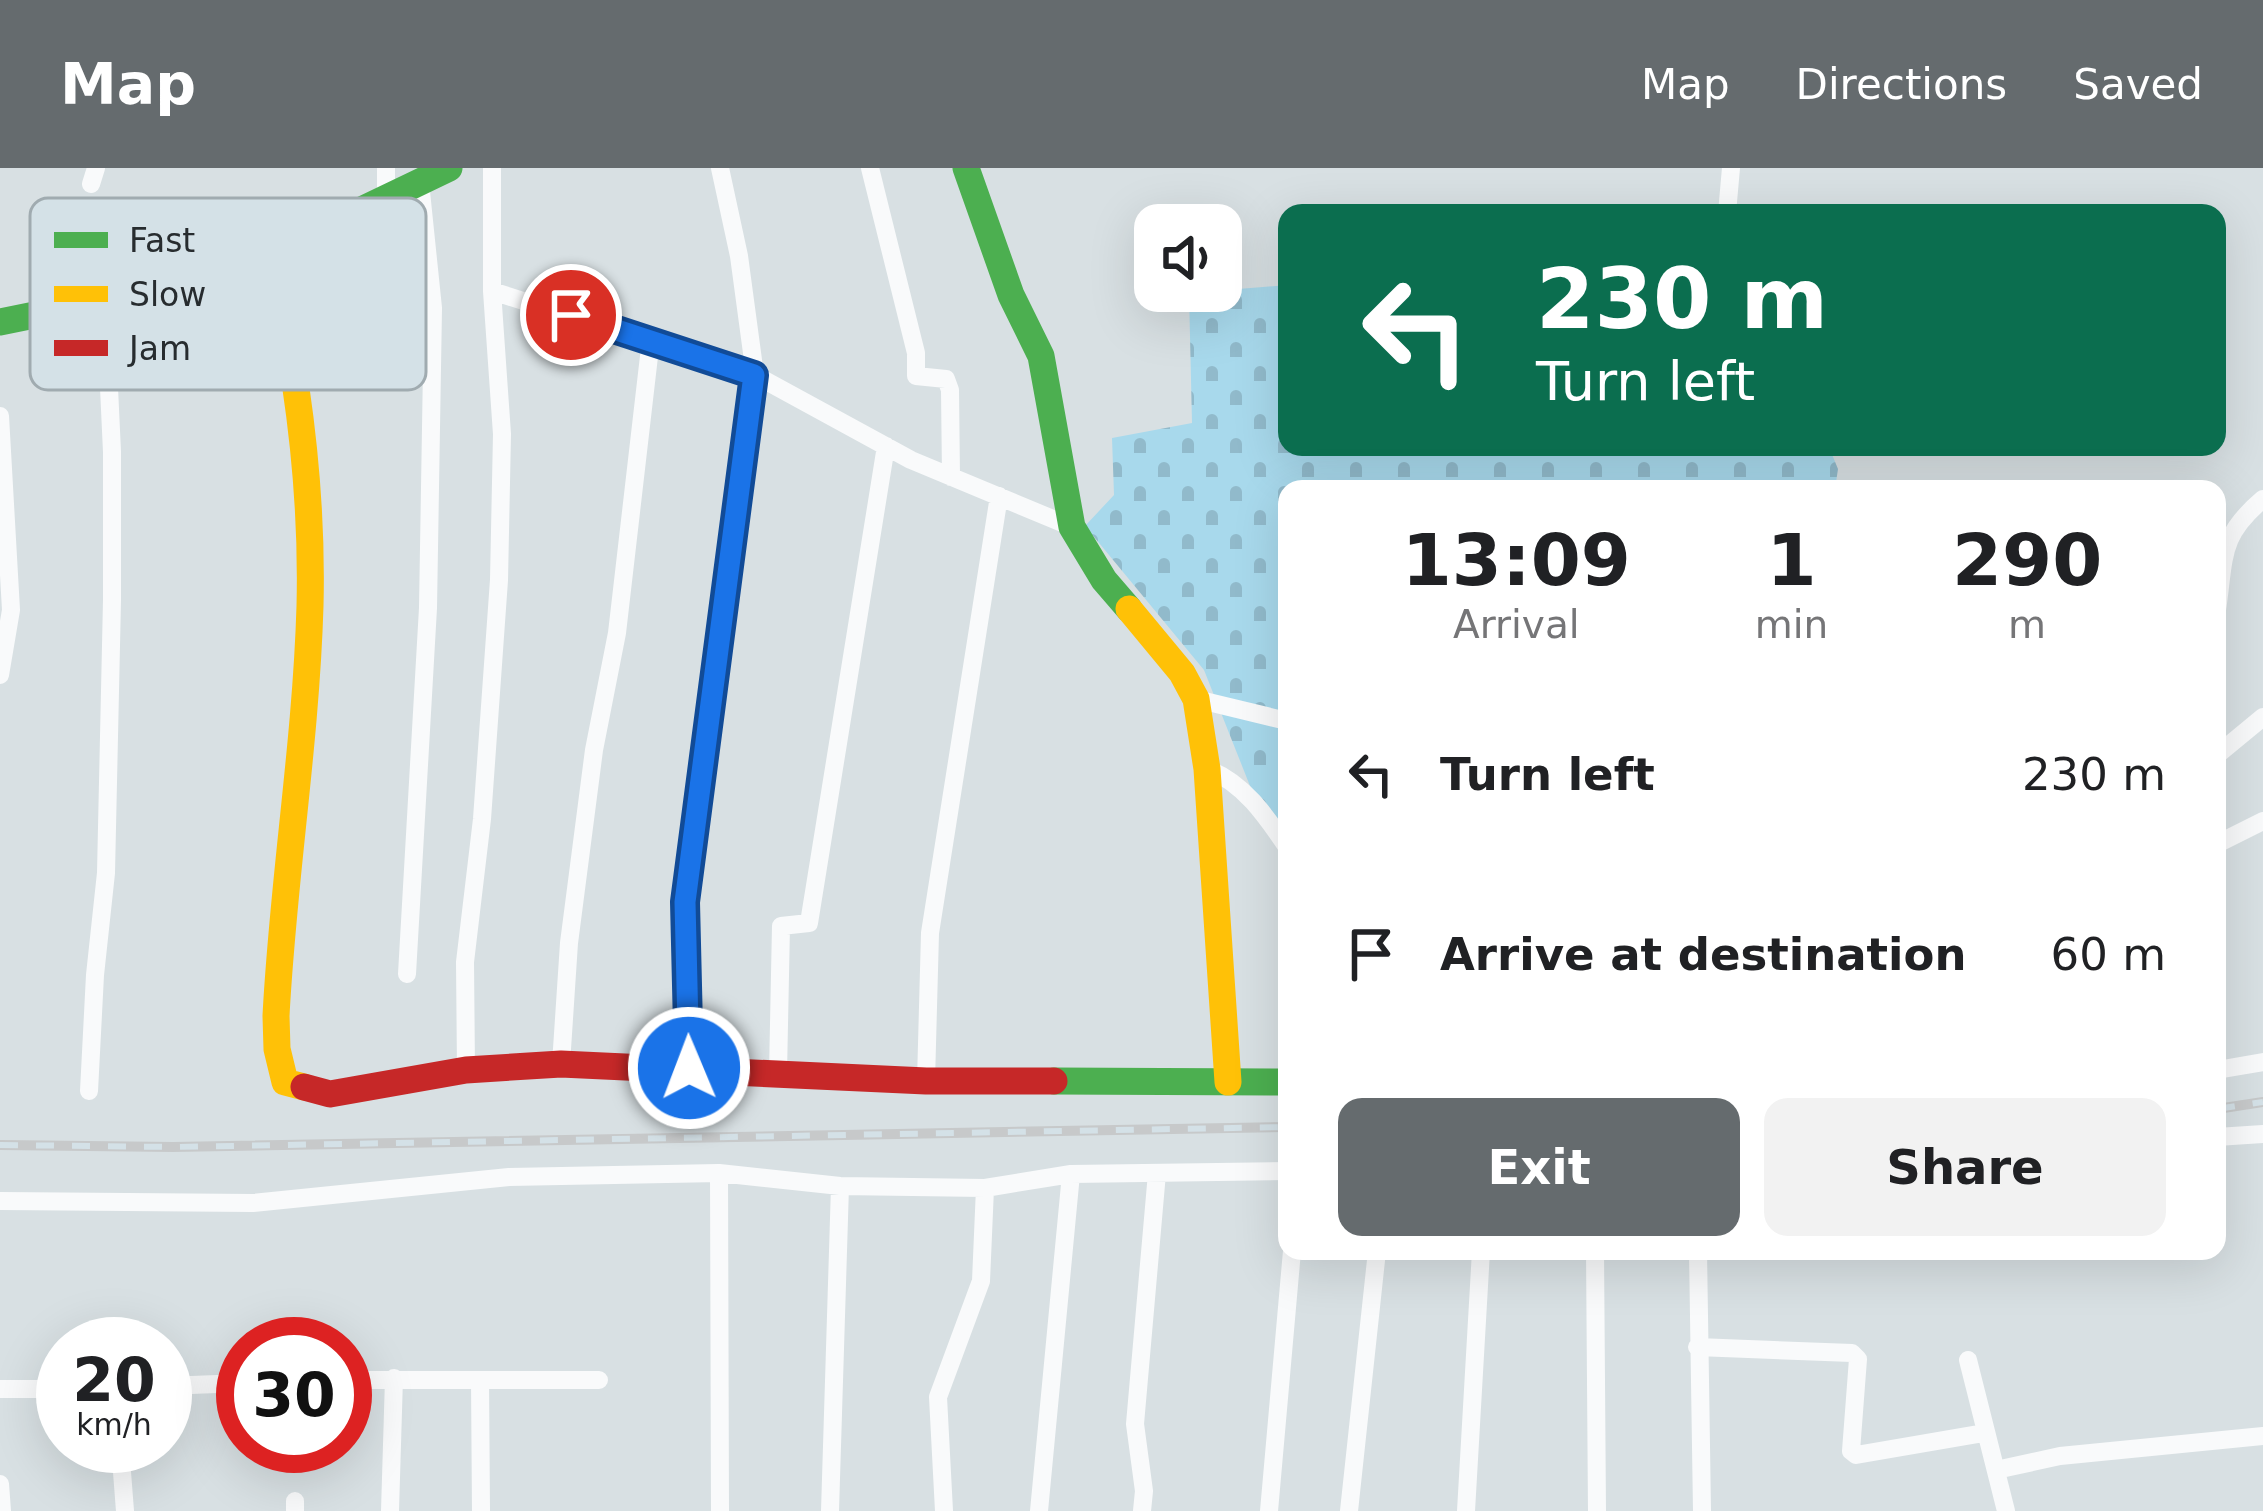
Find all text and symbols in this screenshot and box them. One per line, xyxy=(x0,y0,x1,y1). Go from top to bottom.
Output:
text: Map xyxy=(60,51,196,117)
text: Map xyxy=(1641,60,1730,109)
text: Directions xyxy=(1796,60,2007,109)
text: Saved xyxy=(2073,60,2203,109)
legend xyxy=(30,198,426,390)
map controls xyxy=(1134,204,1242,312)
button: sound xyxy=(1134,204,1242,312)
text: Fast xyxy=(129,221,195,260)
text: 230 m xyxy=(1536,250,1828,348)
icon: left xyxy=(1338,252,1494,408)
pin xyxy=(520,264,622,366)
text: Slow xyxy=(129,275,206,314)
icon: arrive xyxy=(538,282,604,348)
text: Jam xyxy=(127,329,191,368)
text: Turn left xyxy=(1536,350,1755,413)
text: 13:09 xyxy=(1402,518,1631,602)
text: 1 xyxy=(1766,518,1816,602)
text: 290 xyxy=(1952,518,2102,602)
text: Arrival xyxy=(1453,602,1580,647)
text: min xyxy=(1755,602,1828,647)
text: m xyxy=(2008,602,2046,647)
icon: left xyxy=(1338,741,1404,807)
text: Turn left xyxy=(1440,748,1655,801)
text: 230 m xyxy=(2022,748,2166,801)
icon: arrive xyxy=(1338,921,1404,987)
text: Arrive at destination xyxy=(1440,928,1966,981)
text: 60 m xyxy=(2051,928,2166,981)
position arrow xyxy=(626,1005,752,1131)
button: Exit xyxy=(1338,1098,1740,1236)
button: Share xyxy=(1764,1098,2166,1236)
speed limit sign: 30 xyxy=(216,1317,372,1473)
text: 20 xyxy=(72,1345,156,1415)
text: km/h xyxy=(76,1407,152,1442)

